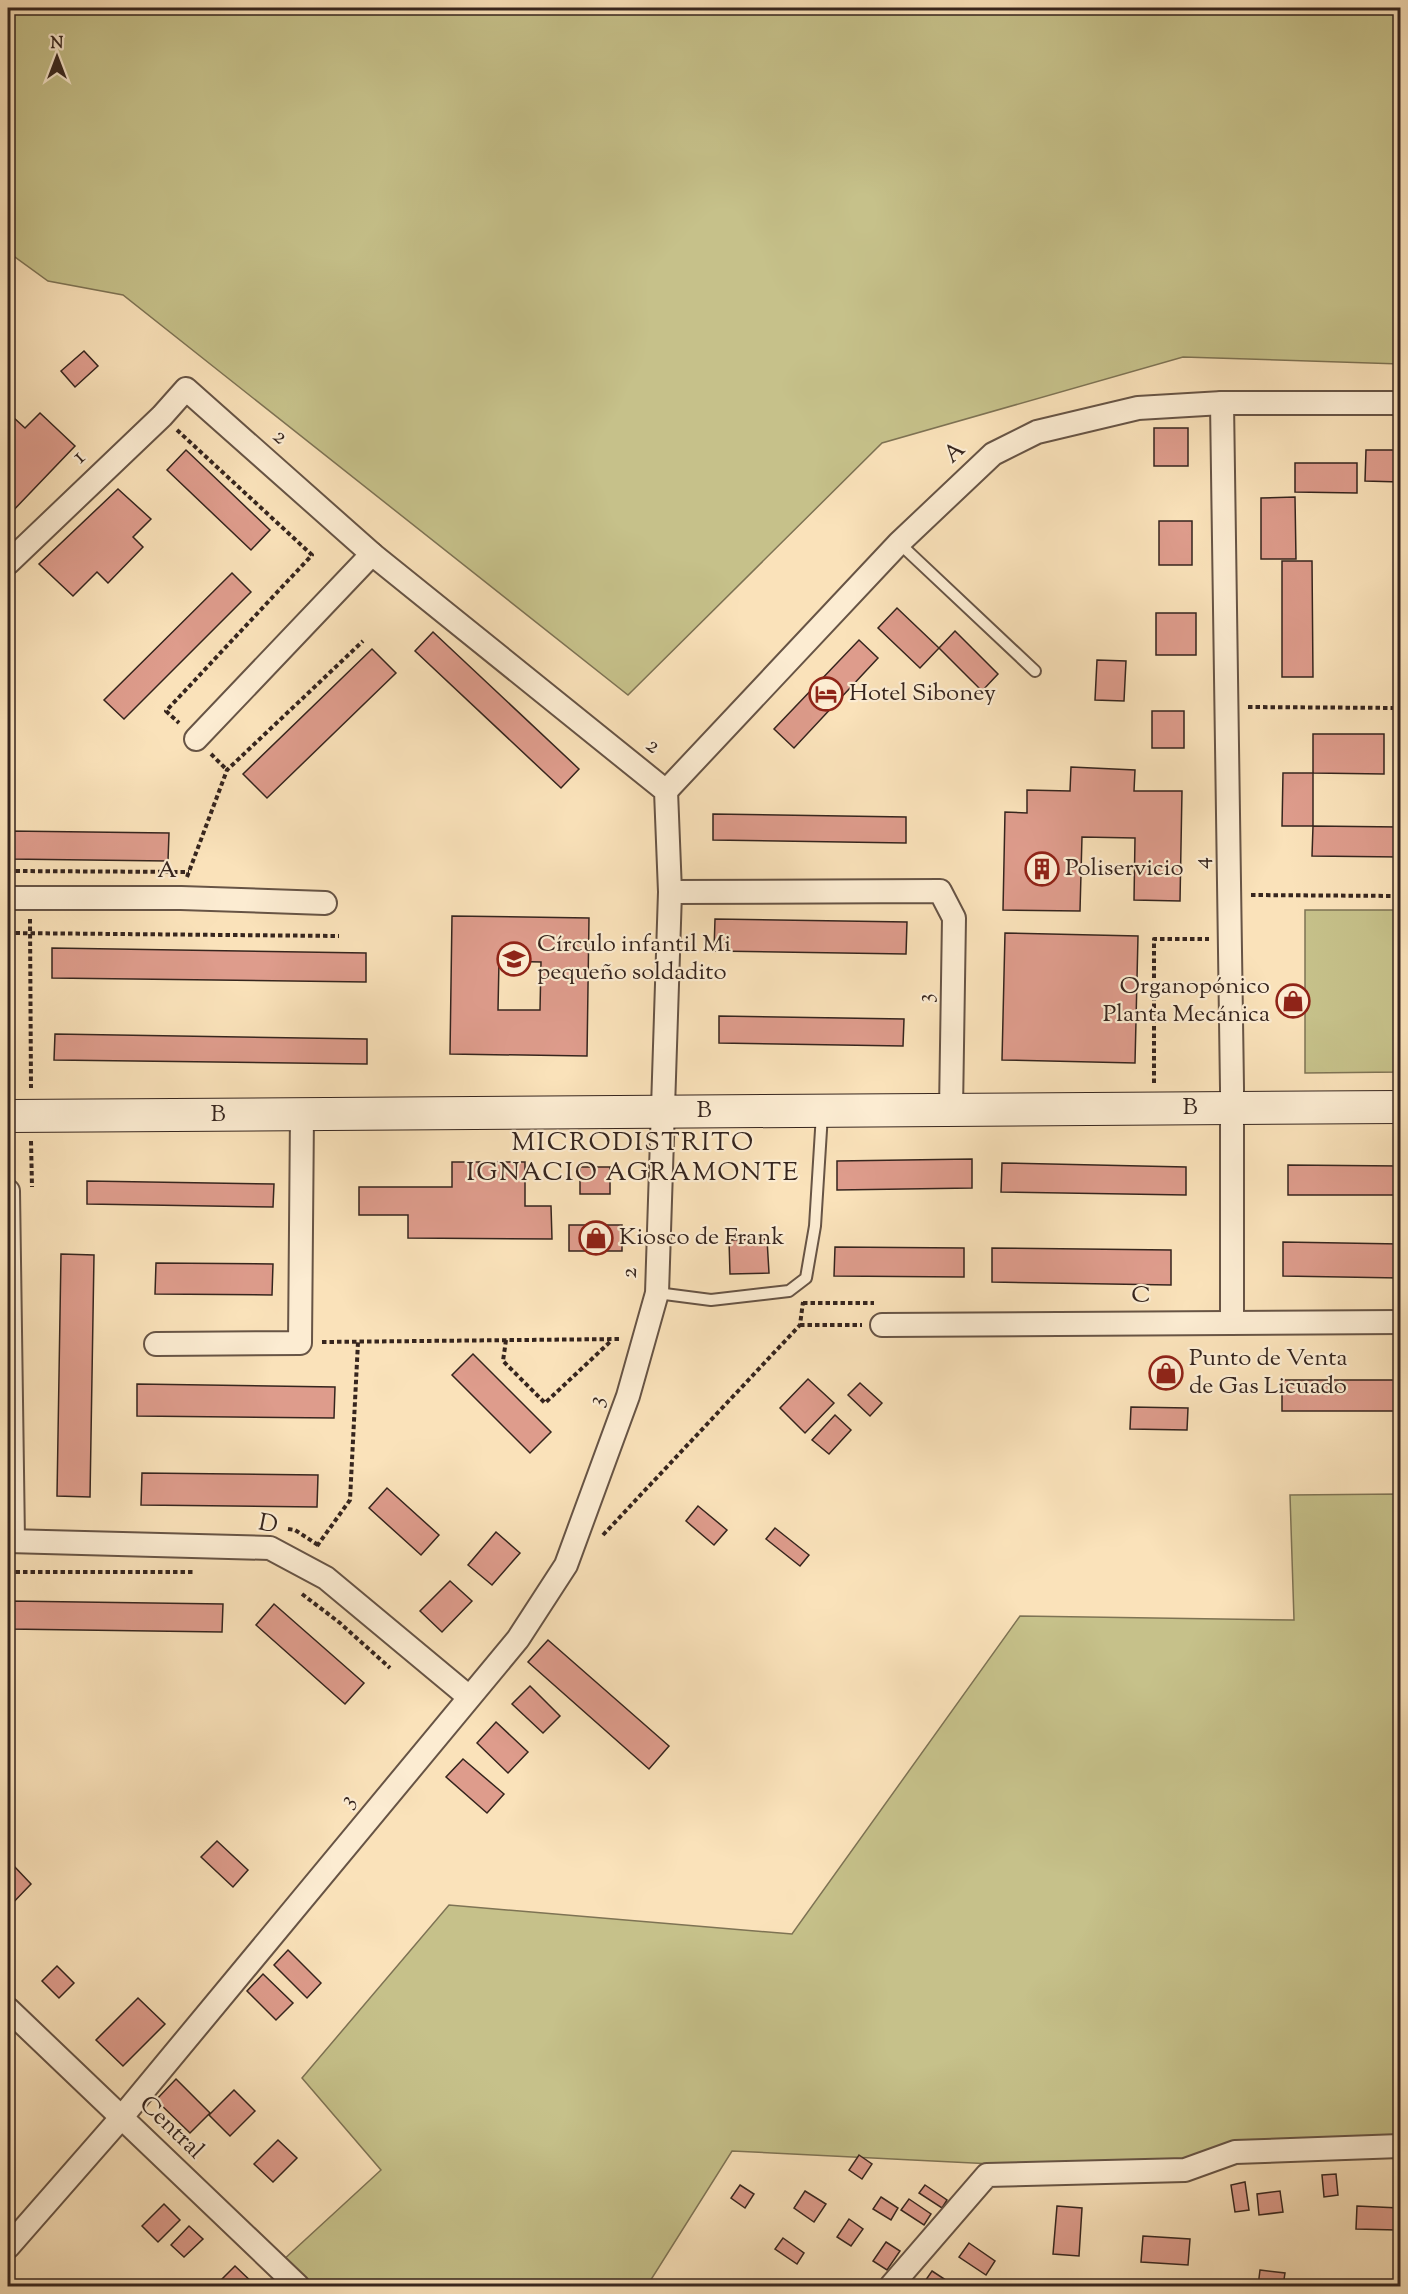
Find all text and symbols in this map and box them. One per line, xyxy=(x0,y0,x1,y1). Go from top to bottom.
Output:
north arrow xyxy=(27,27,87,87)
text: N xyxy=(51,33,64,56)
street label: 2 xyxy=(264,421,296,453)
street label: A xyxy=(936,434,974,472)
street label: 1 xyxy=(64,442,94,472)
hotel icon: Hotel Siboney xyxy=(808,676,844,712)
place label: Hotel Siboney xyxy=(849,677,996,711)
street label: 2 xyxy=(638,729,668,763)
building icon: Poliservicio xyxy=(1024,851,1060,887)
place label: Poliservicio xyxy=(1065,852,1184,886)
street label: A xyxy=(157,854,177,888)
street label: 4 xyxy=(1185,857,1219,869)
place label: Círculo infantil Mi pequeño soldadito xyxy=(537,928,731,990)
school or university icon: Círculo infantil Mi pequeño soldadito xyxy=(496,941,532,977)
place label: Organopónico Planta Mecánica xyxy=(1103,970,1270,1032)
shop icon: Organopónico Planta Mecánica xyxy=(1275,983,1311,1019)
street label: 3 xyxy=(909,993,943,1003)
street label: B xyxy=(1182,1091,1198,1125)
street label: B xyxy=(696,1094,712,1128)
street label: B xyxy=(210,1098,226,1132)
district label: MICRODISTRITO IGNACIO AGRAMONTE xyxy=(466,1125,800,1192)
shop icon: Kiosco de Frank xyxy=(578,1220,614,1256)
place label: Kiosco de Frank xyxy=(619,1221,785,1255)
street label: 2 xyxy=(613,1267,647,1279)
street label: C xyxy=(1131,1279,1151,1313)
place label: Punto de Venta de Gas Licuado xyxy=(1189,1342,1347,1404)
shop icon: Punto de Venta de Gas Licuado xyxy=(1148,1355,1184,1391)
street label: 3 xyxy=(579,1391,615,1411)
street label: D xyxy=(255,1506,281,1544)
street label: 3 xyxy=(332,1786,364,1816)
street label: Central xyxy=(131,2088,211,2168)

